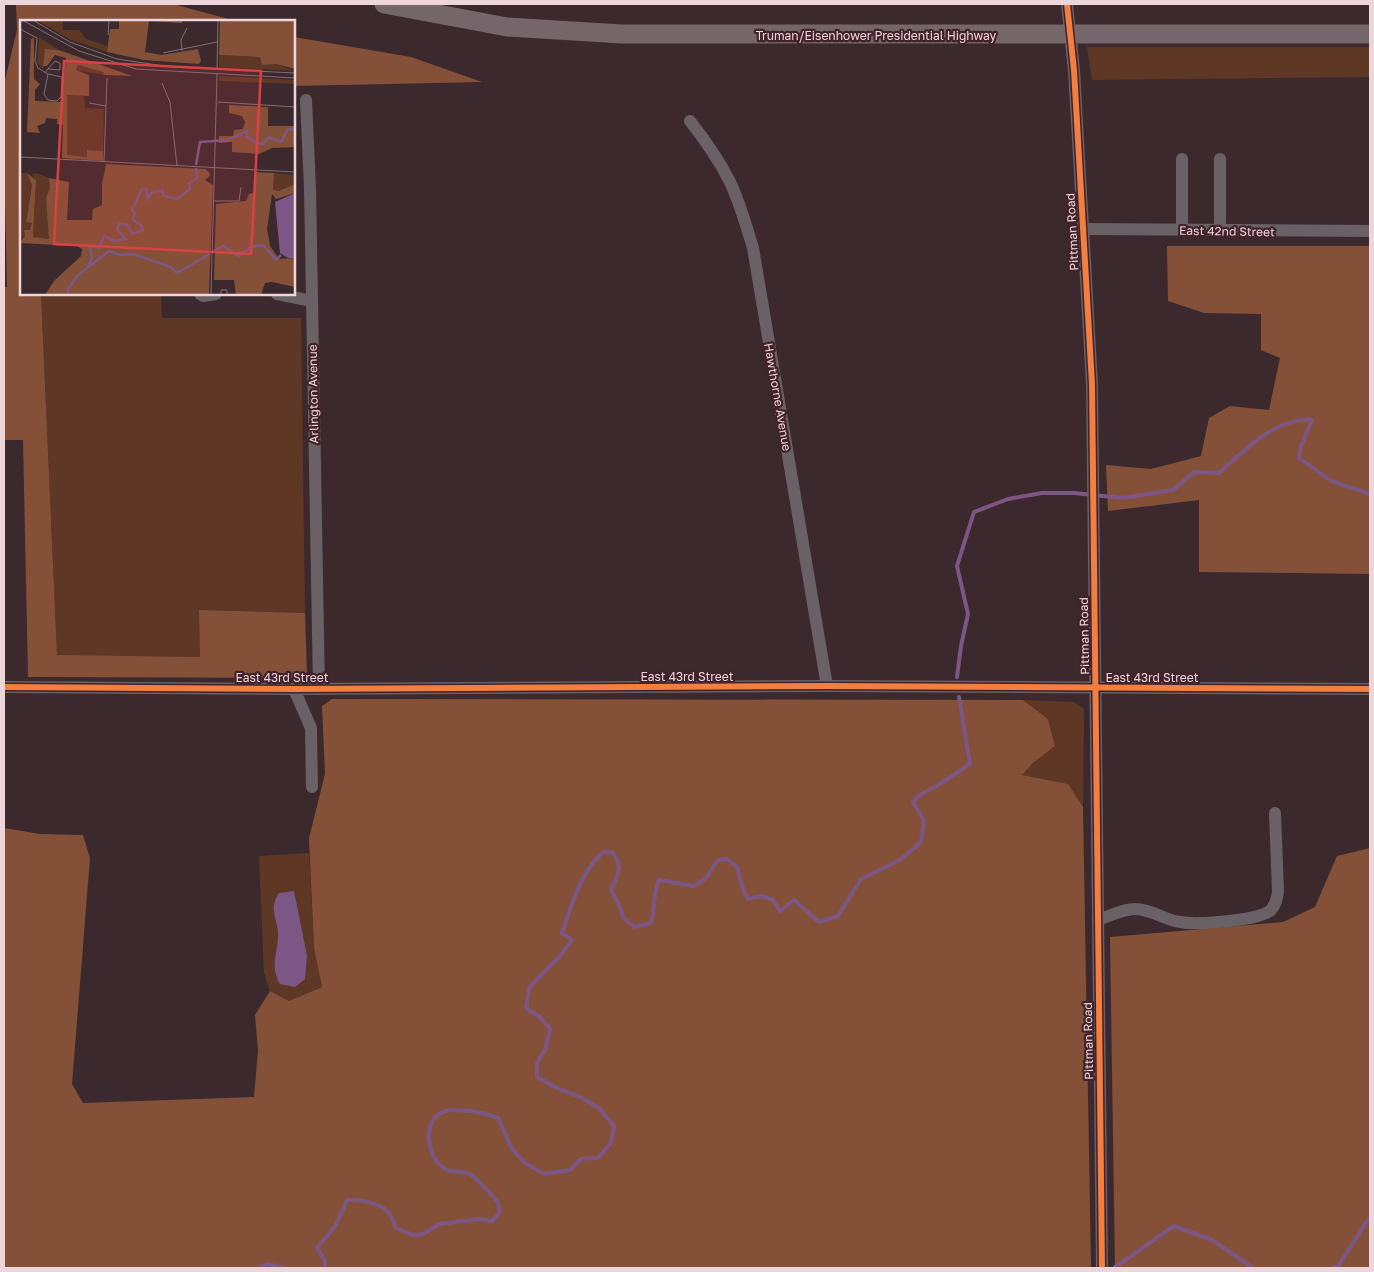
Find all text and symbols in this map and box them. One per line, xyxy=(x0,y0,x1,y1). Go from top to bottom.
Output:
inset map xyxy=(20,20,295,295)
street label: Truman/Eisenhower Presidential Highway xyxy=(756,28,997,43)
street label: Pittman Road xyxy=(1062,193,1082,271)
street label: East 42nd Street xyxy=(1179,223,1275,239)
street label: Hawthorne Avenue xyxy=(761,342,795,452)
street label: Arlington Avenue xyxy=(305,344,321,444)
street label: Pittman Road xyxy=(1076,597,1092,675)
street label: East 43rd Street xyxy=(641,669,734,684)
street label: East 43rd Street xyxy=(236,670,329,685)
street label: East 43rd Street xyxy=(1106,670,1199,685)
street label: Pittman Road xyxy=(1080,1002,1096,1080)

